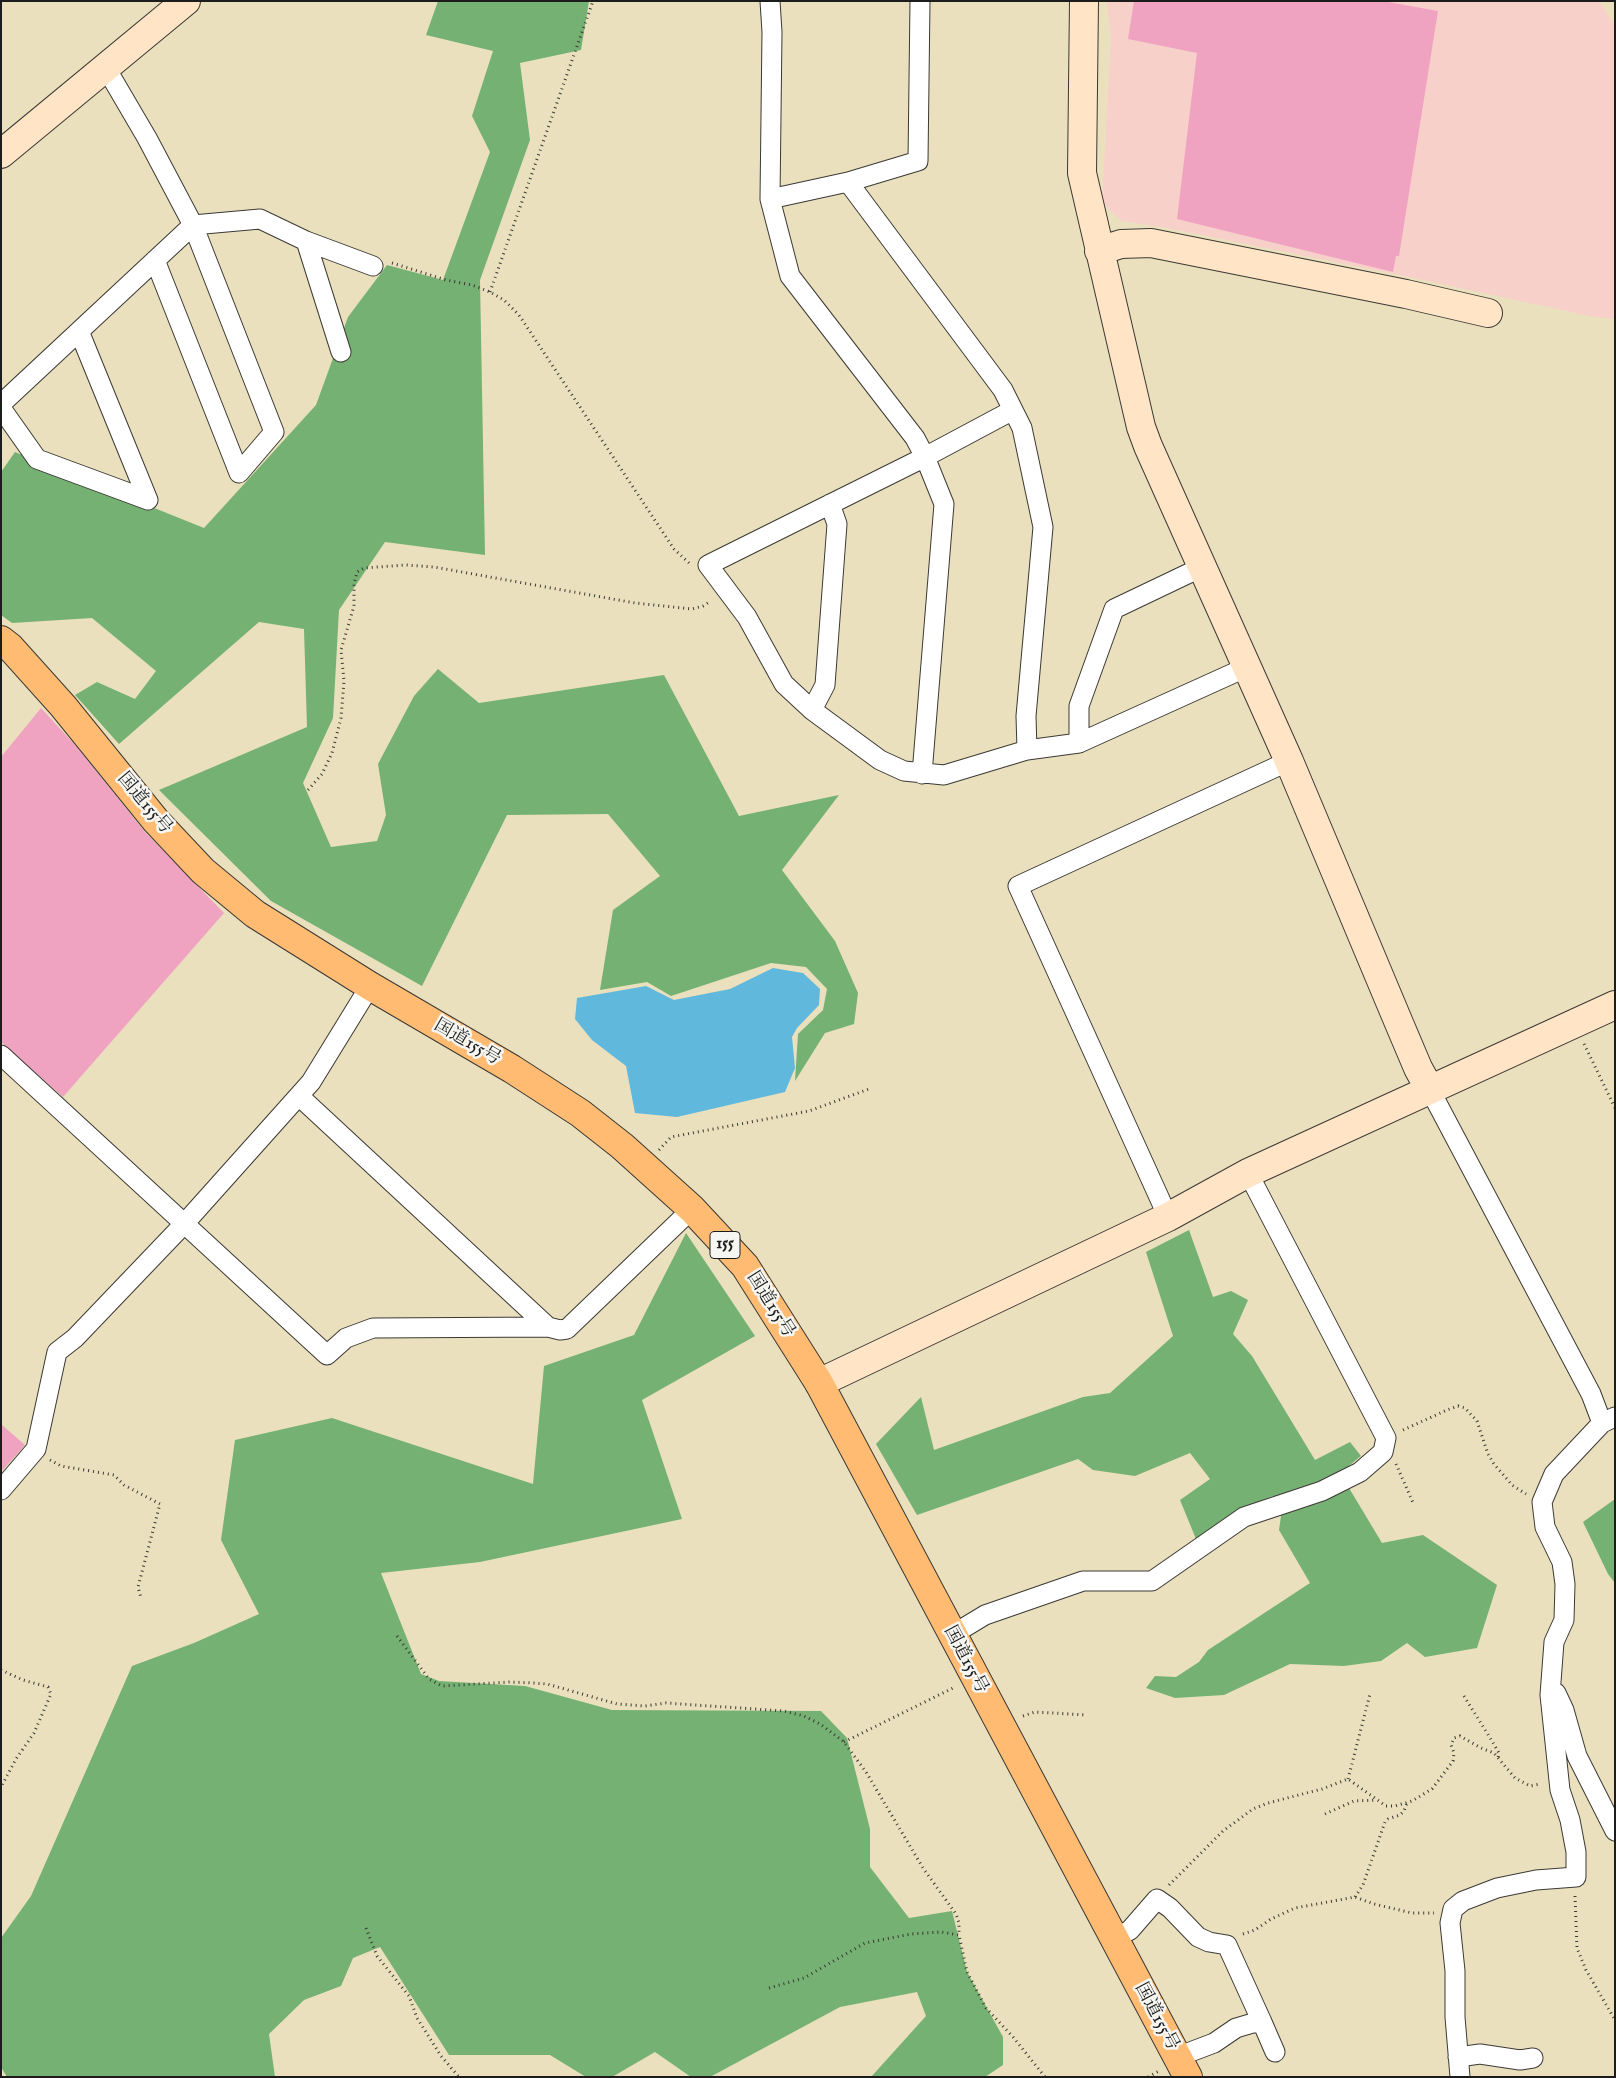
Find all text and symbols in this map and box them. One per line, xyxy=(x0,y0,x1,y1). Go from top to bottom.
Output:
street label: 国道155号 xyxy=(112,769,176,839)
street label: 国道155号 xyxy=(430,1015,504,1071)
road number: 155 xyxy=(710,1232,740,1258)
street label: 国道155号 xyxy=(741,1268,799,1342)
street label: 国道155号 xyxy=(938,1622,992,1698)
street label: 国道155号 xyxy=(1129,1979,1183,2055)

